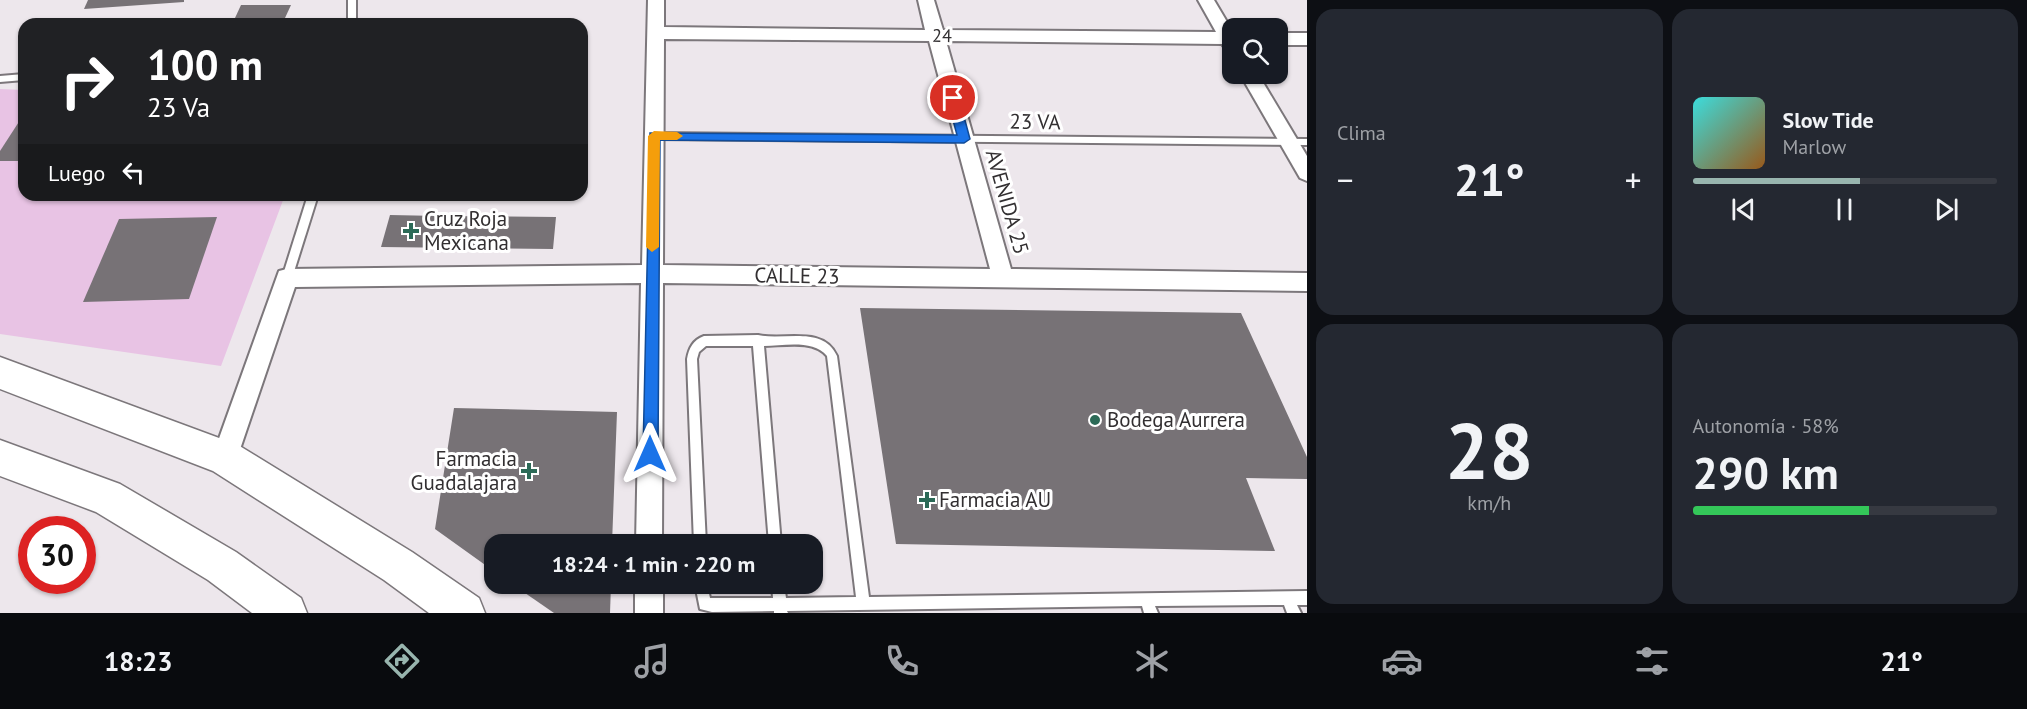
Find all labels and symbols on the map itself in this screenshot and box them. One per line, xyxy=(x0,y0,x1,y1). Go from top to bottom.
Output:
street label: 24 xyxy=(932,24,952,47)
pin xyxy=(927,72,978,123)
street label: 23 VA xyxy=(1009,108,1062,135)
street label: AVENIDA 25 xyxy=(980,146,1035,257)
place label: Cruz Roja Mexicana xyxy=(424,205,509,256)
marker: Cruz Roja Mexicana xyxy=(402,222,420,240)
street label: CALLE 23 xyxy=(754,261,840,290)
place label: Bodega Aurrera xyxy=(1107,406,1245,433)
marker: Bodega Aurrera xyxy=(1088,413,1102,427)
position arrow xyxy=(618,422,682,486)
place label: Farmacia Guadalajara xyxy=(411,445,517,496)
marker: Farmacia Guadalajara xyxy=(522,464,536,478)
place label: Farmacia AU xyxy=(939,486,1051,513)
marker: Farmacia AU xyxy=(920,493,934,507)
speed limit sign: 30 xyxy=(18,516,96,594)

